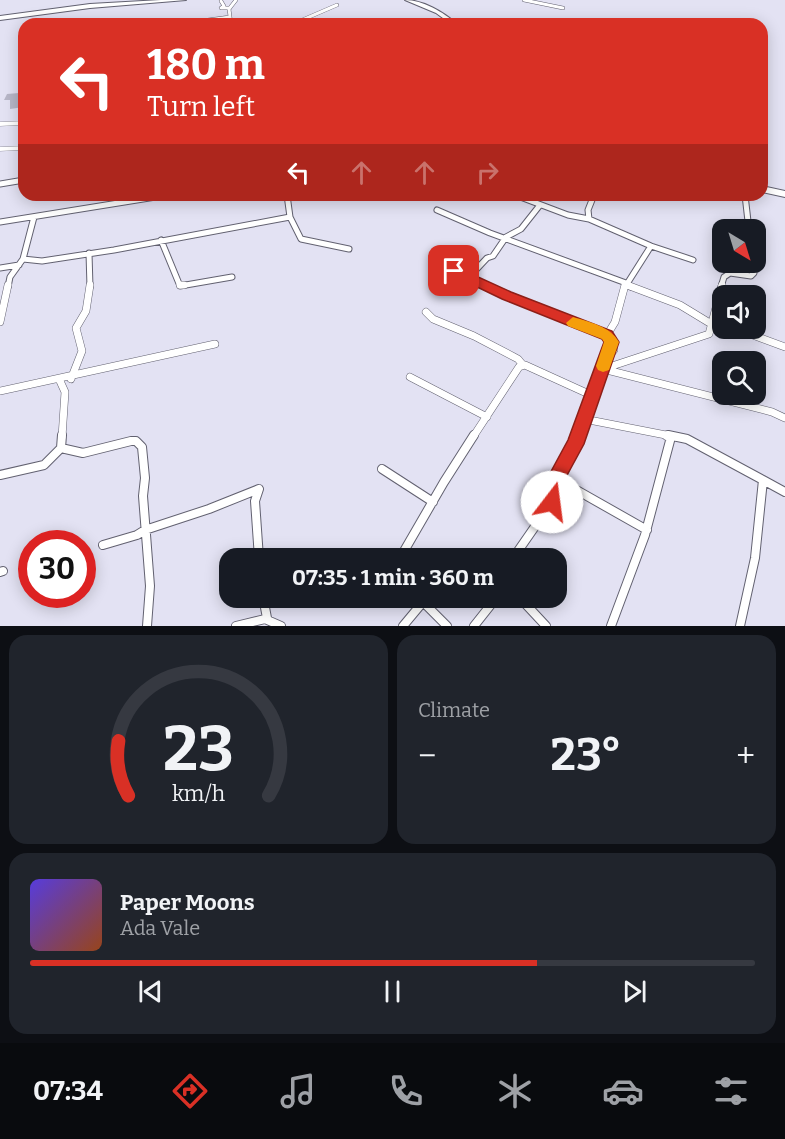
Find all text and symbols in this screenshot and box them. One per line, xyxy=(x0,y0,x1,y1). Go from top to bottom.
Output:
text: 180 m xyxy=(147,40,265,90)
icon: left xyxy=(48,42,126,120)
text: Turn left xyxy=(147,91,255,123)
icon: left xyxy=(282,156,315,189)
icon: ahead xyxy=(345,156,378,189)
icon: ahead xyxy=(408,156,441,189)
icon: right xyxy=(471,156,504,189)
north arrow xyxy=(712,219,766,273)
map controls xyxy=(712,219,766,405)
pin xyxy=(428,245,479,296)
icon: arrive xyxy=(437,254,470,287)
button: sound xyxy=(712,285,766,339)
button: search xyxy=(712,351,766,405)
position arrow xyxy=(520,470,584,534)
speed limit sign: 30 xyxy=(18,530,96,608)
text: 07:35 · 1 min · 360 m xyxy=(292,564,494,591)
text: Climate xyxy=(418,698,490,722)
text: 23 xyxy=(163,712,234,787)
text: 23° xyxy=(551,728,622,782)
text: − xyxy=(418,736,436,776)
text: + xyxy=(736,736,755,776)
text: km/h xyxy=(172,782,225,808)
text: Paper Moons xyxy=(120,889,255,916)
text: Ada Vale xyxy=(120,916,200,940)
icon: previous xyxy=(134,975,167,1008)
icon: pause xyxy=(376,975,409,1008)
icon: next xyxy=(618,975,651,1008)
icon: directions xyxy=(169,1070,211,1112)
icon: music xyxy=(277,1070,319,1112)
icon: phone xyxy=(385,1070,427,1112)
icon: climate xyxy=(494,1070,536,1112)
icon: car xyxy=(602,1070,644,1112)
icon: filters xyxy=(710,1070,752,1112)
text: 07:34 xyxy=(33,1075,103,1107)

